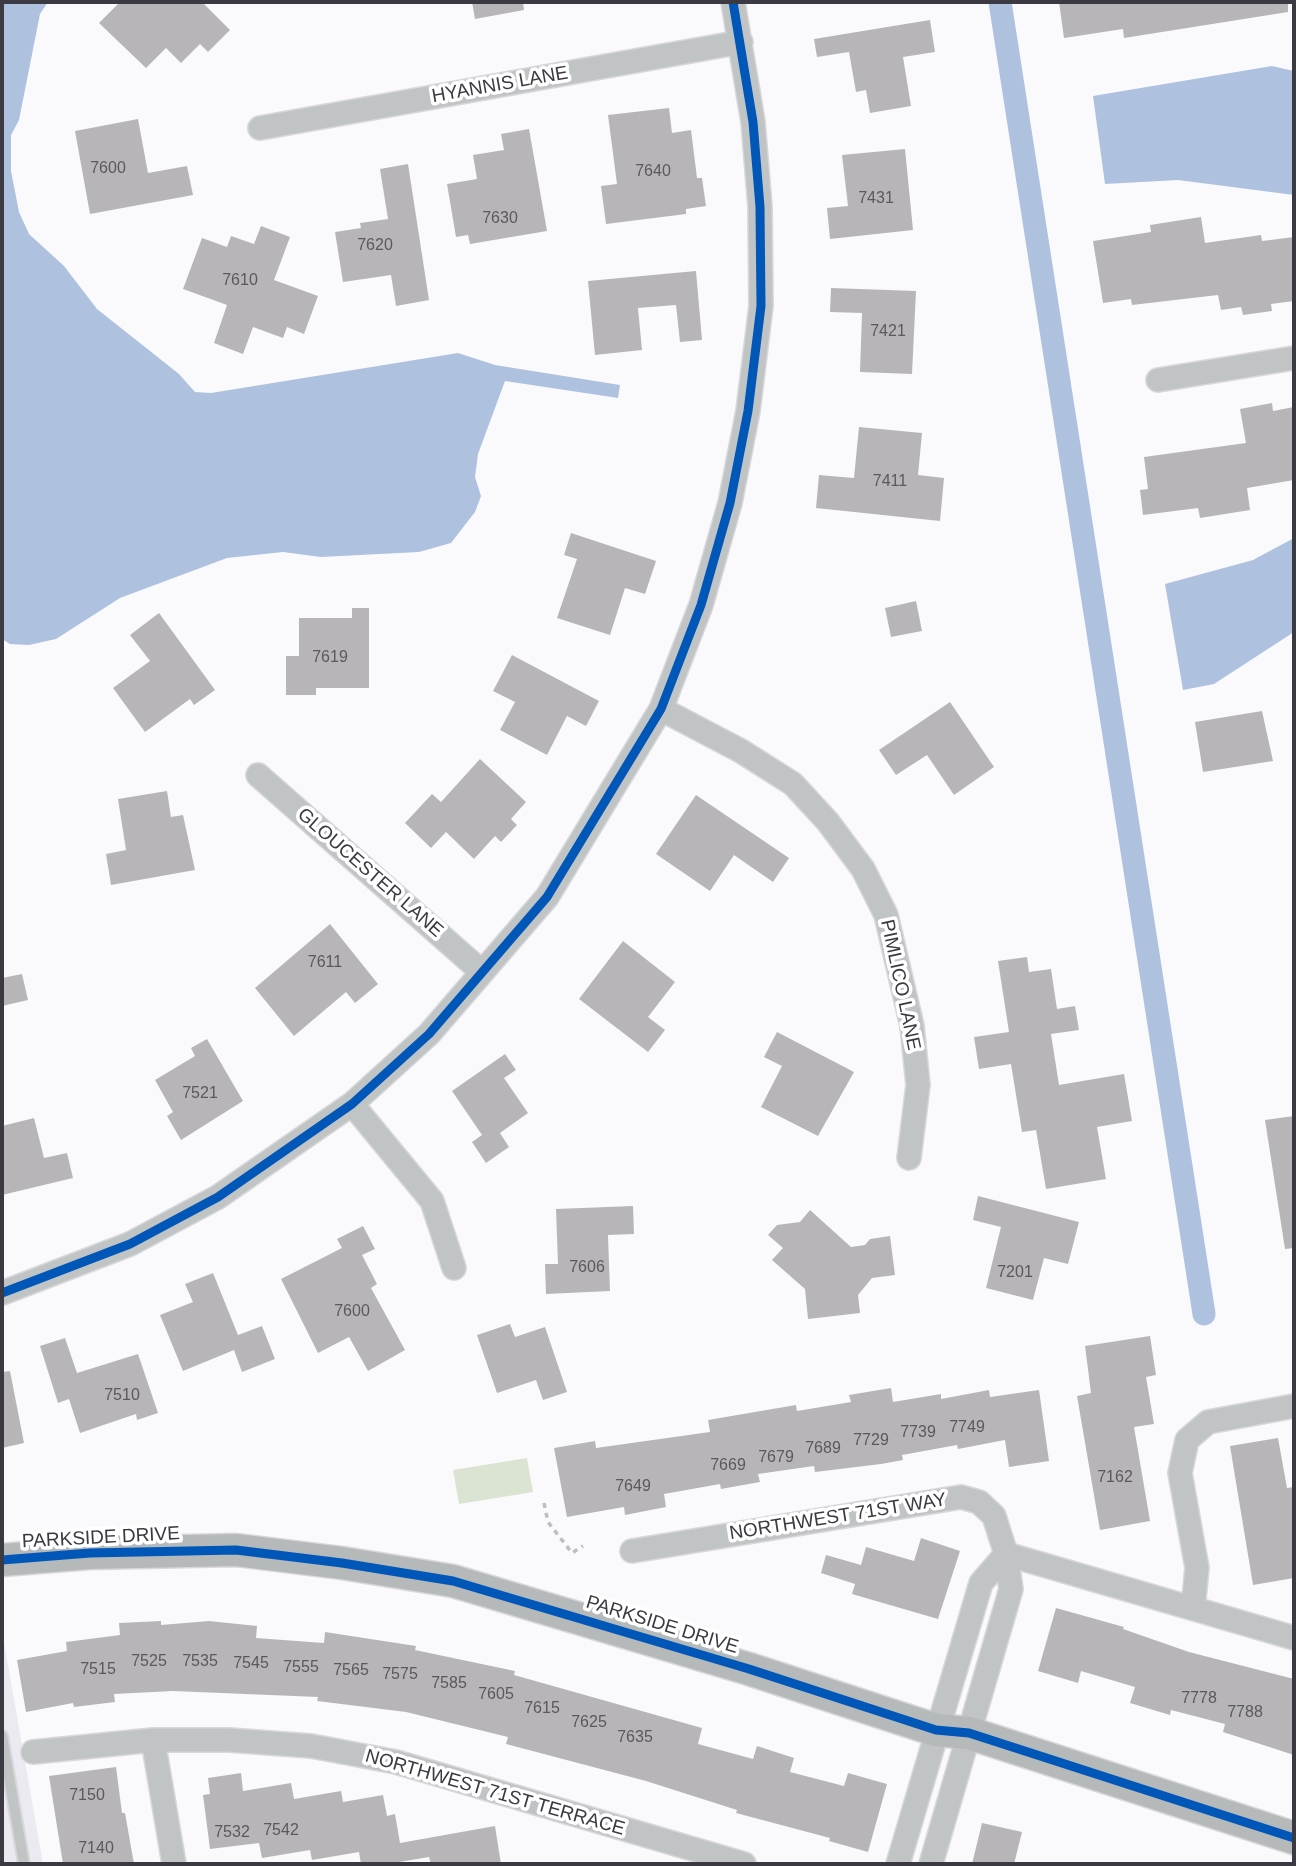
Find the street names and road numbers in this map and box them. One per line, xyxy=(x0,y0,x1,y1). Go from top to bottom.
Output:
street label: HYANNIS LANE xyxy=(430,62,570,108)
street label: GLOUCESTER LANE xyxy=(292,803,448,943)
street label: PIMLICO LANE xyxy=(875,918,925,1052)
street label: NORTHWEST 71ST WAY xyxy=(728,1489,948,1545)
street label: PARKSIDE DRIVE xyxy=(22,1522,180,1554)
street label: PARKSIDE DRIVE xyxy=(583,1591,741,1659)
street label: NORTHWEST 71ST TERRACE xyxy=(363,1745,627,1841)

